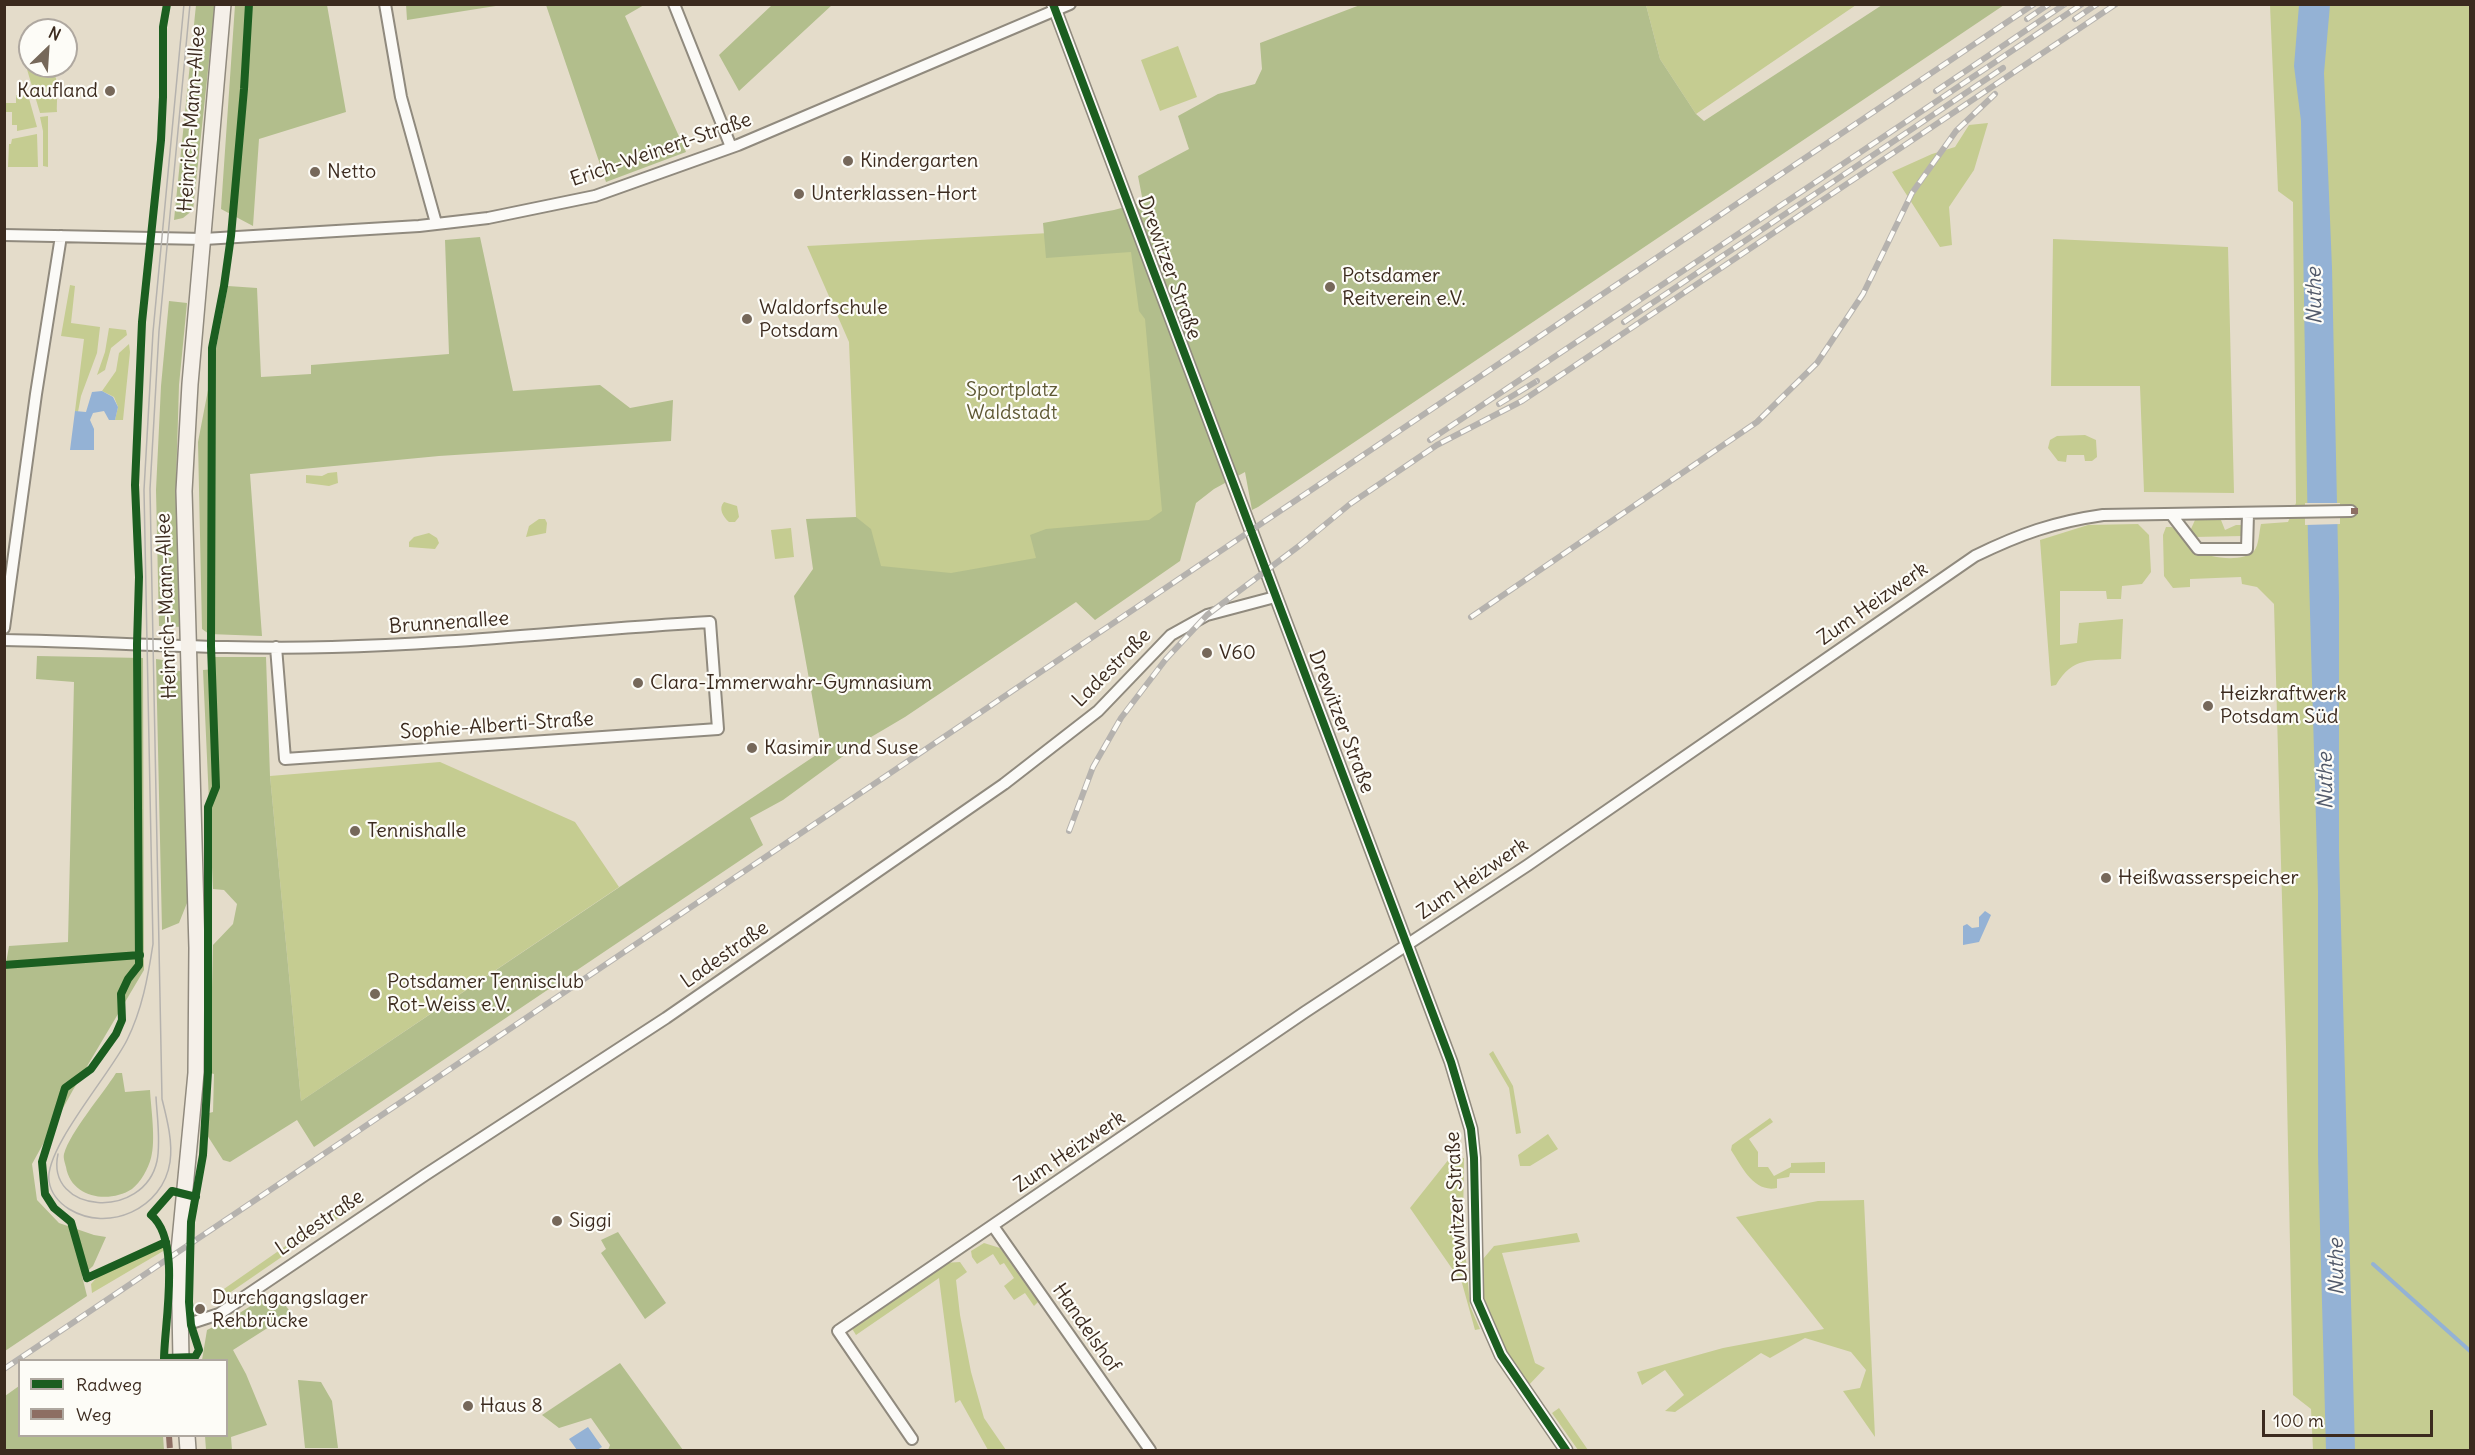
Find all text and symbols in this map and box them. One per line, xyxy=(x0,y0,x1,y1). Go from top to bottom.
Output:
north arrow xyxy=(18,18,78,78)
text: N xyxy=(46,22,64,45)
street label: Heinrich-Mann-Allee xyxy=(174,25,210,213)
place label: Kaufland xyxy=(17,79,98,103)
marker: Kaufland xyxy=(103,84,117,98)
street label: Erich-Weinert-Straße xyxy=(567,108,755,192)
place label: Kindergarten xyxy=(860,149,978,173)
marker: Kindergarten xyxy=(841,154,855,168)
place label: Netto xyxy=(327,160,376,184)
marker: Netto xyxy=(308,165,322,179)
place label: Unterklassen-Hort xyxy=(811,182,977,206)
marker: Unterklassen-Hort xyxy=(792,187,806,201)
street label: Drewitzer Straße xyxy=(1132,193,1206,343)
place label: Potsdamer Reitverein e.V. xyxy=(1342,264,1466,311)
water label: Nuthe xyxy=(2302,267,2328,325)
marker: Potsdamer Reitverein e.V. xyxy=(1323,280,1337,294)
place label: Waldorfschule Potsdam xyxy=(759,296,888,343)
marker: Waldorfschule Potsdam xyxy=(740,312,754,326)
park label: Sportplatz Waldstadt xyxy=(966,378,1058,425)
street label: Heinrich-Mann-Allee xyxy=(152,513,182,699)
street label: Zum Heizwerk xyxy=(1813,557,1933,651)
street label: Brunnenallee xyxy=(388,607,510,639)
street label: Ladestraße xyxy=(1068,624,1156,712)
place label: V60 xyxy=(1219,641,1256,665)
marker: V60 xyxy=(1200,646,1214,660)
street label: Drewitzer Straße xyxy=(1303,647,1379,797)
place label: Clara-Immerwahr-Gymnasium xyxy=(650,671,932,695)
marker: Clara-Immerwahr-Gymnasium xyxy=(631,676,645,690)
place label: Heizkraftwerk Potsdam Süd xyxy=(2220,682,2347,729)
marker: Heizkraftwerk Potsdam Süd xyxy=(2201,699,2215,713)
street label: Sophie-Alberti-Straße xyxy=(399,707,595,745)
place label: Kasimir und Suse xyxy=(764,736,919,760)
marker: Kasimir und Suse xyxy=(745,741,759,755)
water label: Nuthe xyxy=(2313,752,2339,810)
place label: Tennishalle xyxy=(367,819,466,843)
marker: Tennishalle xyxy=(348,824,362,838)
street label: Zum Heizwerk xyxy=(1413,833,1533,925)
place label: Heißwasserspeicher xyxy=(2118,866,2299,890)
marker: Heißwasserspeicher xyxy=(2099,871,2113,885)
street label: Ladestraße xyxy=(677,916,773,994)
place label: Potsdamer Tennisclub Rot-Weiss e.V. xyxy=(387,970,584,1017)
marker: Potsdamer Tennisclub Rot-Weiss e.V. xyxy=(368,987,382,1001)
street label: Zum Heizwerk xyxy=(1010,1106,1130,1198)
street label: Drewitzer Straße xyxy=(1441,1131,1473,1283)
street label: Ladestraße xyxy=(271,1185,369,1261)
place label: Siggi xyxy=(569,1209,611,1233)
marker: Siggi xyxy=(550,1214,564,1228)
water label: Nuthe xyxy=(2324,1238,2350,1296)
street label: Handelshof xyxy=(1047,1279,1125,1377)
place label: Durchgangslager Rehbrücke xyxy=(212,1286,368,1333)
marker: Durchgangslager Rehbrücke xyxy=(193,1302,207,1316)
legend xyxy=(18,1359,228,1437)
text: Radweg xyxy=(76,1373,142,1396)
place label: Haus 8 xyxy=(480,1394,543,1418)
scale bar xyxy=(2265,1398,2436,1436)
marker: Haus 8 xyxy=(461,1399,475,1413)
text: Weg xyxy=(76,1403,111,1426)
text: 100 m xyxy=(2273,1409,2324,1432)

